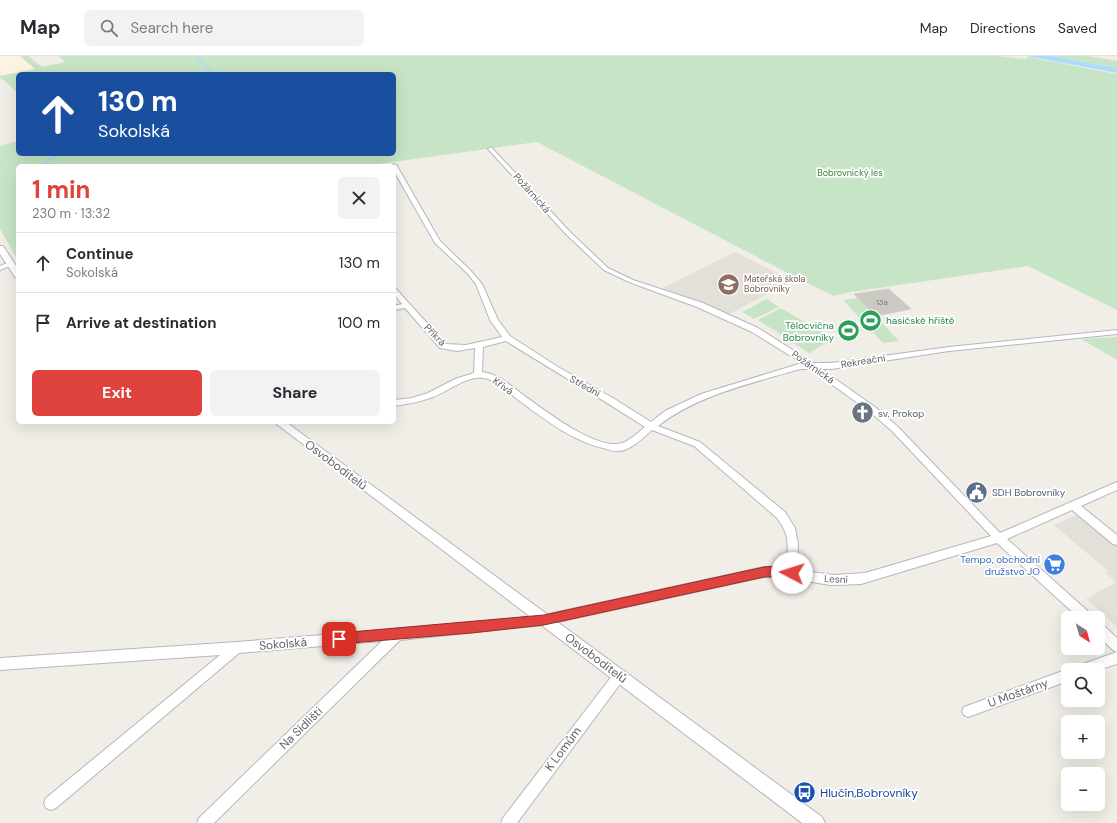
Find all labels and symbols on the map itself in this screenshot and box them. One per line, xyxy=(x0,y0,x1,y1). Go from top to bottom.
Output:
park label: Bobrovnický les xyxy=(817,167,883,179)
street label: Požárnická xyxy=(511,170,553,216)
school or university icon: Mateřská škola Bobrovníky xyxy=(715,271,741,297)
place label: Mateřská škola Bobrovníky xyxy=(744,273,806,295)
house number: 13a xyxy=(876,297,888,307)
sports icon: hasičské hřiště xyxy=(858,307,884,333)
place label: hasičské hřiště xyxy=(886,314,955,327)
sports icon: Tělocvična Bobrovníky xyxy=(836,318,862,344)
place label: Tělocvična Bobrovníky xyxy=(783,319,834,344)
street label: Příkrá xyxy=(421,321,449,349)
street label: Požárnická xyxy=(789,347,837,387)
street label: Rekreační xyxy=(840,351,887,371)
street label: Střední xyxy=(567,372,603,400)
street label: Křivá xyxy=(490,374,516,398)
church icon: sv. Prokop xyxy=(849,400,875,426)
place label: sv. Prokop xyxy=(878,407,924,420)
street label: Osvoboditelů xyxy=(302,436,370,494)
public building icon: SDH Bobrovníky xyxy=(963,479,989,505)
place label: SDH Bobrovníky xyxy=(992,486,1066,499)
position arrow xyxy=(771,552,813,594)
supermarket icon: Tempo, obchodní družstvo JO xyxy=(1042,552,1068,578)
place label: Tempo, obchodní družstvo JO xyxy=(960,553,1041,578)
street label: Lesní xyxy=(824,572,849,586)
north arrow xyxy=(1061,611,1105,655)
pin xyxy=(322,622,356,656)
street label: Osvoboditelů xyxy=(562,629,630,687)
street label: Sokolská xyxy=(258,634,308,654)
street label: U Moštárny xyxy=(986,675,1051,711)
street label: Na Sídlišti xyxy=(276,703,326,753)
street label: K Lomům xyxy=(541,724,585,774)
bus stop icon: Hlučín,Bobrovníky xyxy=(792,780,818,806)
place label: Hlučín,Bobrovníky xyxy=(820,785,918,801)

